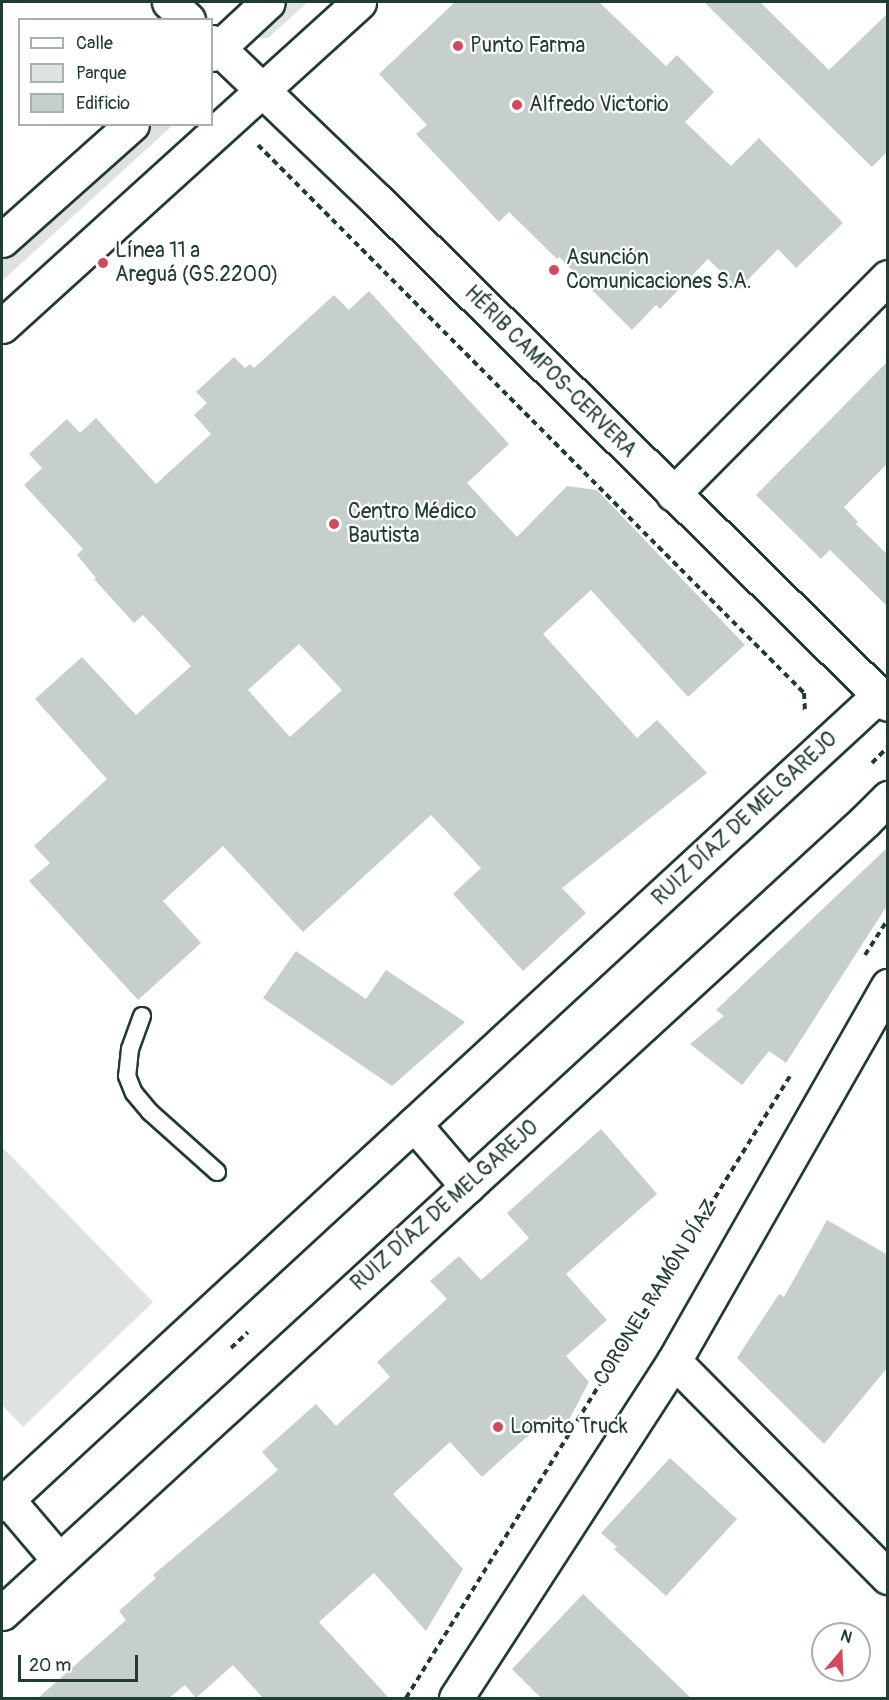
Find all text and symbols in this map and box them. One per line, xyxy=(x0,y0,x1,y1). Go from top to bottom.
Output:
legend xyxy=(18,18,213,126)
text: Calle xyxy=(76,32,113,55)
place label: Punto Farma xyxy=(470,33,585,59)
marker: Punto Farma xyxy=(451,39,465,53)
text: Parque xyxy=(76,62,126,85)
text: Edificio xyxy=(76,92,130,115)
place label: Alfredo Victorio xyxy=(529,92,669,118)
marker: Alfredo Victorio xyxy=(510,98,524,112)
place label: Línea 11 a Areguá (GS.2200) xyxy=(115,238,279,288)
place label: Asunción Comunicaciones S.A. xyxy=(566,245,752,295)
marker: Línea 11 a Areguá (GS.2200) xyxy=(96,256,110,270)
marker: Asunción Comunicaciones S.A. xyxy=(547,263,561,277)
street label: HÉRIB CAMPOS-CERVERA xyxy=(459,281,641,463)
place label: Centro Médico Bautista xyxy=(348,499,476,549)
marker: Centro Médico Bautista xyxy=(325,515,343,533)
street label: RUIZ DÍAZ DE MELGAREJO xyxy=(648,727,842,911)
street label: RUIZ DÍAZ DE MELGAREJO xyxy=(346,1115,544,1297)
street label: CORONEL RAMÓN DÍAZ xyxy=(589,1196,723,1390)
place label: Lomito Truck xyxy=(510,1414,628,1440)
marker: Lomito Truck xyxy=(491,1420,505,1434)
north arrow xyxy=(811,1622,871,1682)
text: N xyxy=(838,1626,855,1648)
scale bar xyxy=(21,1643,141,1681)
text: 20 m xyxy=(29,1654,71,1677)

